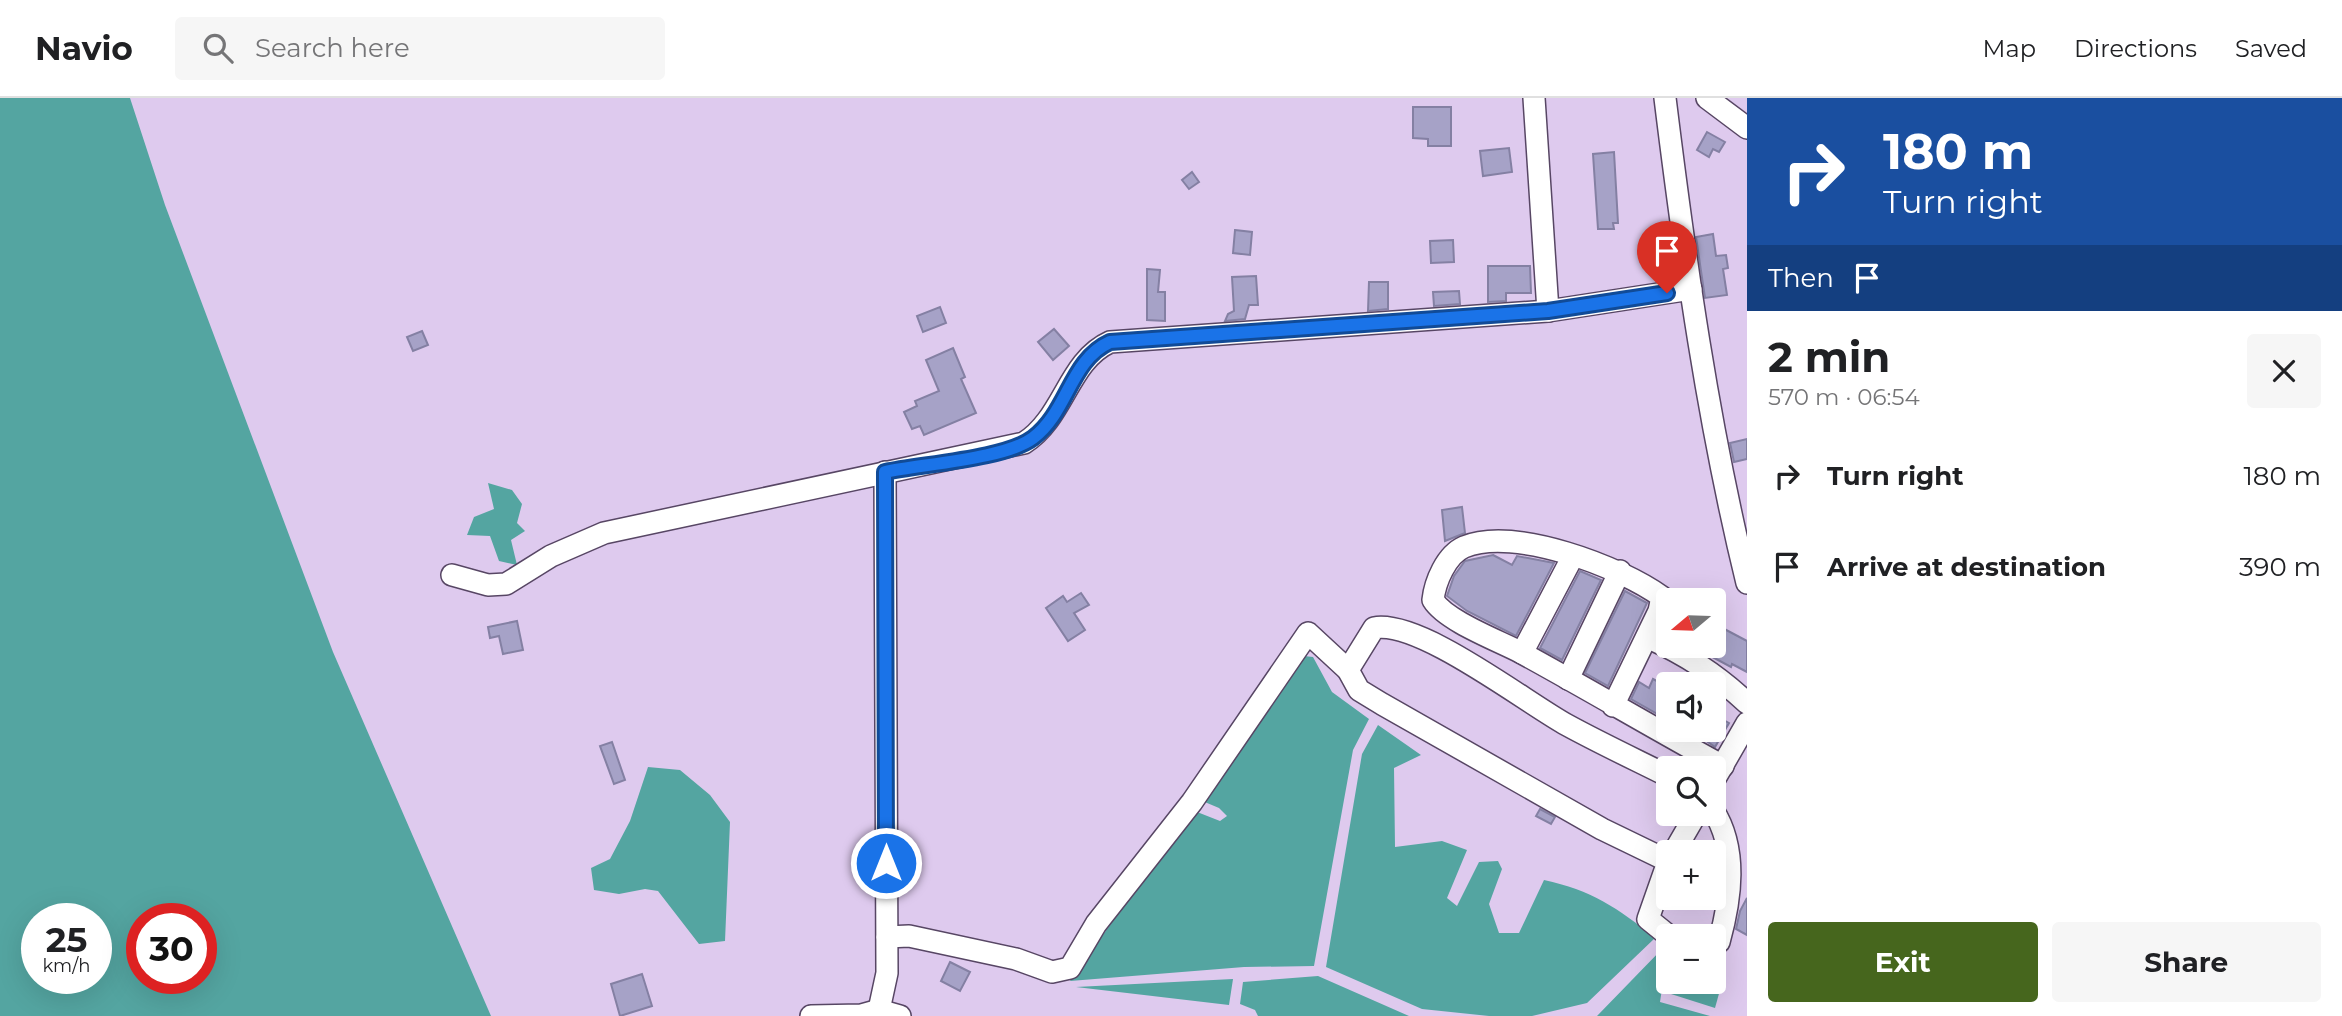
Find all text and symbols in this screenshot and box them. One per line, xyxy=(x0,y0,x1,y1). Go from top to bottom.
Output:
search box xyxy=(175,17,665,80)
text: Navio xyxy=(35,28,133,68)
icon: search xyxy=(199,29,237,67)
text: Search here xyxy=(255,32,410,64)
text: Map xyxy=(1983,34,2036,63)
text: Directions xyxy=(2074,34,2197,63)
text: Saved xyxy=(2235,34,2307,63)
text: 180 m xyxy=(1883,122,2033,181)
icon: right xyxy=(1768,126,1859,217)
text: Turn right xyxy=(1883,182,2043,221)
pin xyxy=(1637,221,1697,293)
icon: arrive xyxy=(1648,232,1686,270)
icon: arrive xyxy=(1848,259,1886,297)
text: Then xyxy=(1768,262,1834,294)
text: 2 min xyxy=(1768,331,1890,383)
button: close xyxy=(2247,334,2321,408)
text: 570 m · 06:54 xyxy=(1768,383,1920,411)
icon: right xyxy=(1768,457,1806,495)
text: Turn right xyxy=(1827,460,1963,492)
text: 180 m xyxy=(2243,460,2321,492)
icon: arrive xyxy=(1768,548,1806,586)
text: Arrive at destination xyxy=(1827,551,2106,583)
text: 390 m xyxy=(2239,551,2321,583)
north arrow xyxy=(1656,588,1726,658)
map controls xyxy=(1656,588,1726,994)
button: sound xyxy=(1656,672,1726,742)
button: search xyxy=(1656,756,1726,826)
position arrow xyxy=(849,826,923,900)
button: + xyxy=(1656,840,1726,910)
speed limit sign: 30 xyxy=(126,903,217,994)
text: 25 xyxy=(46,918,87,961)
button: Exit xyxy=(1768,922,2038,1002)
button: Share xyxy=(2052,922,2321,1002)
button: − xyxy=(1656,924,1726,994)
text: km/h xyxy=(42,955,91,977)

